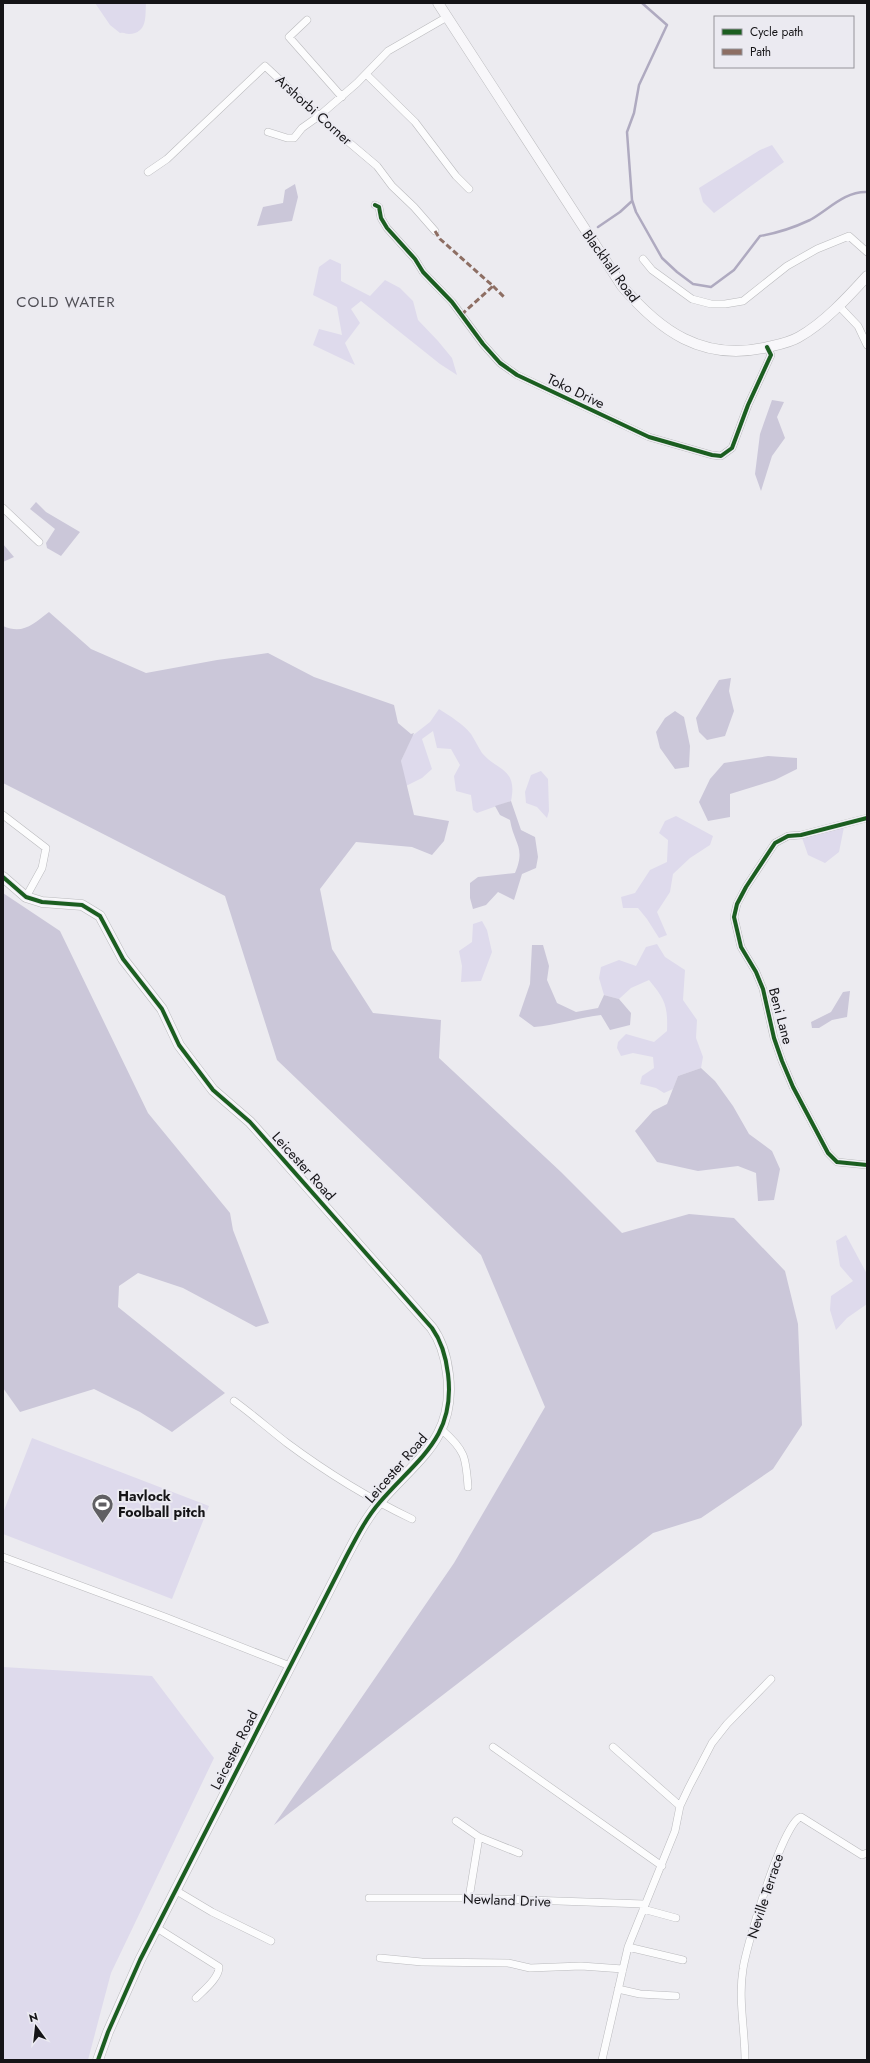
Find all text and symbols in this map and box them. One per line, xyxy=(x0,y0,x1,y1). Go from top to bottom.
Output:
legend xyxy=(714,16,854,68)
text: Cycle path xyxy=(750,23,803,41)
text: Path xyxy=(750,43,771,61)
street label: Arshorbi Corner xyxy=(271,70,357,150)
street label: Blackhall Road xyxy=(578,226,644,306)
district label: COLD WATER xyxy=(16,291,116,313)
street label: Toko Drive xyxy=(544,368,608,414)
street label: Beni Lane xyxy=(764,985,798,1047)
street label: Leicester Road xyxy=(268,1127,340,1205)
street label: Leicester Road xyxy=(360,1429,432,1507)
place label: Havlock Foolball pitch xyxy=(118,1486,205,1522)
sports icon: Havlock Foolball pitch xyxy=(89,1491,115,1524)
street label: Leicester Road xyxy=(205,1707,263,1793)
street label: Neville Terrace xyxy=(742,1851,788,1941)
street label: Newland Drive xyxy=(463,1888,551,1912)
north arrow xyxy=(16,2007,56,2047)
text: N xyxy=(27,2008,40,2026)

